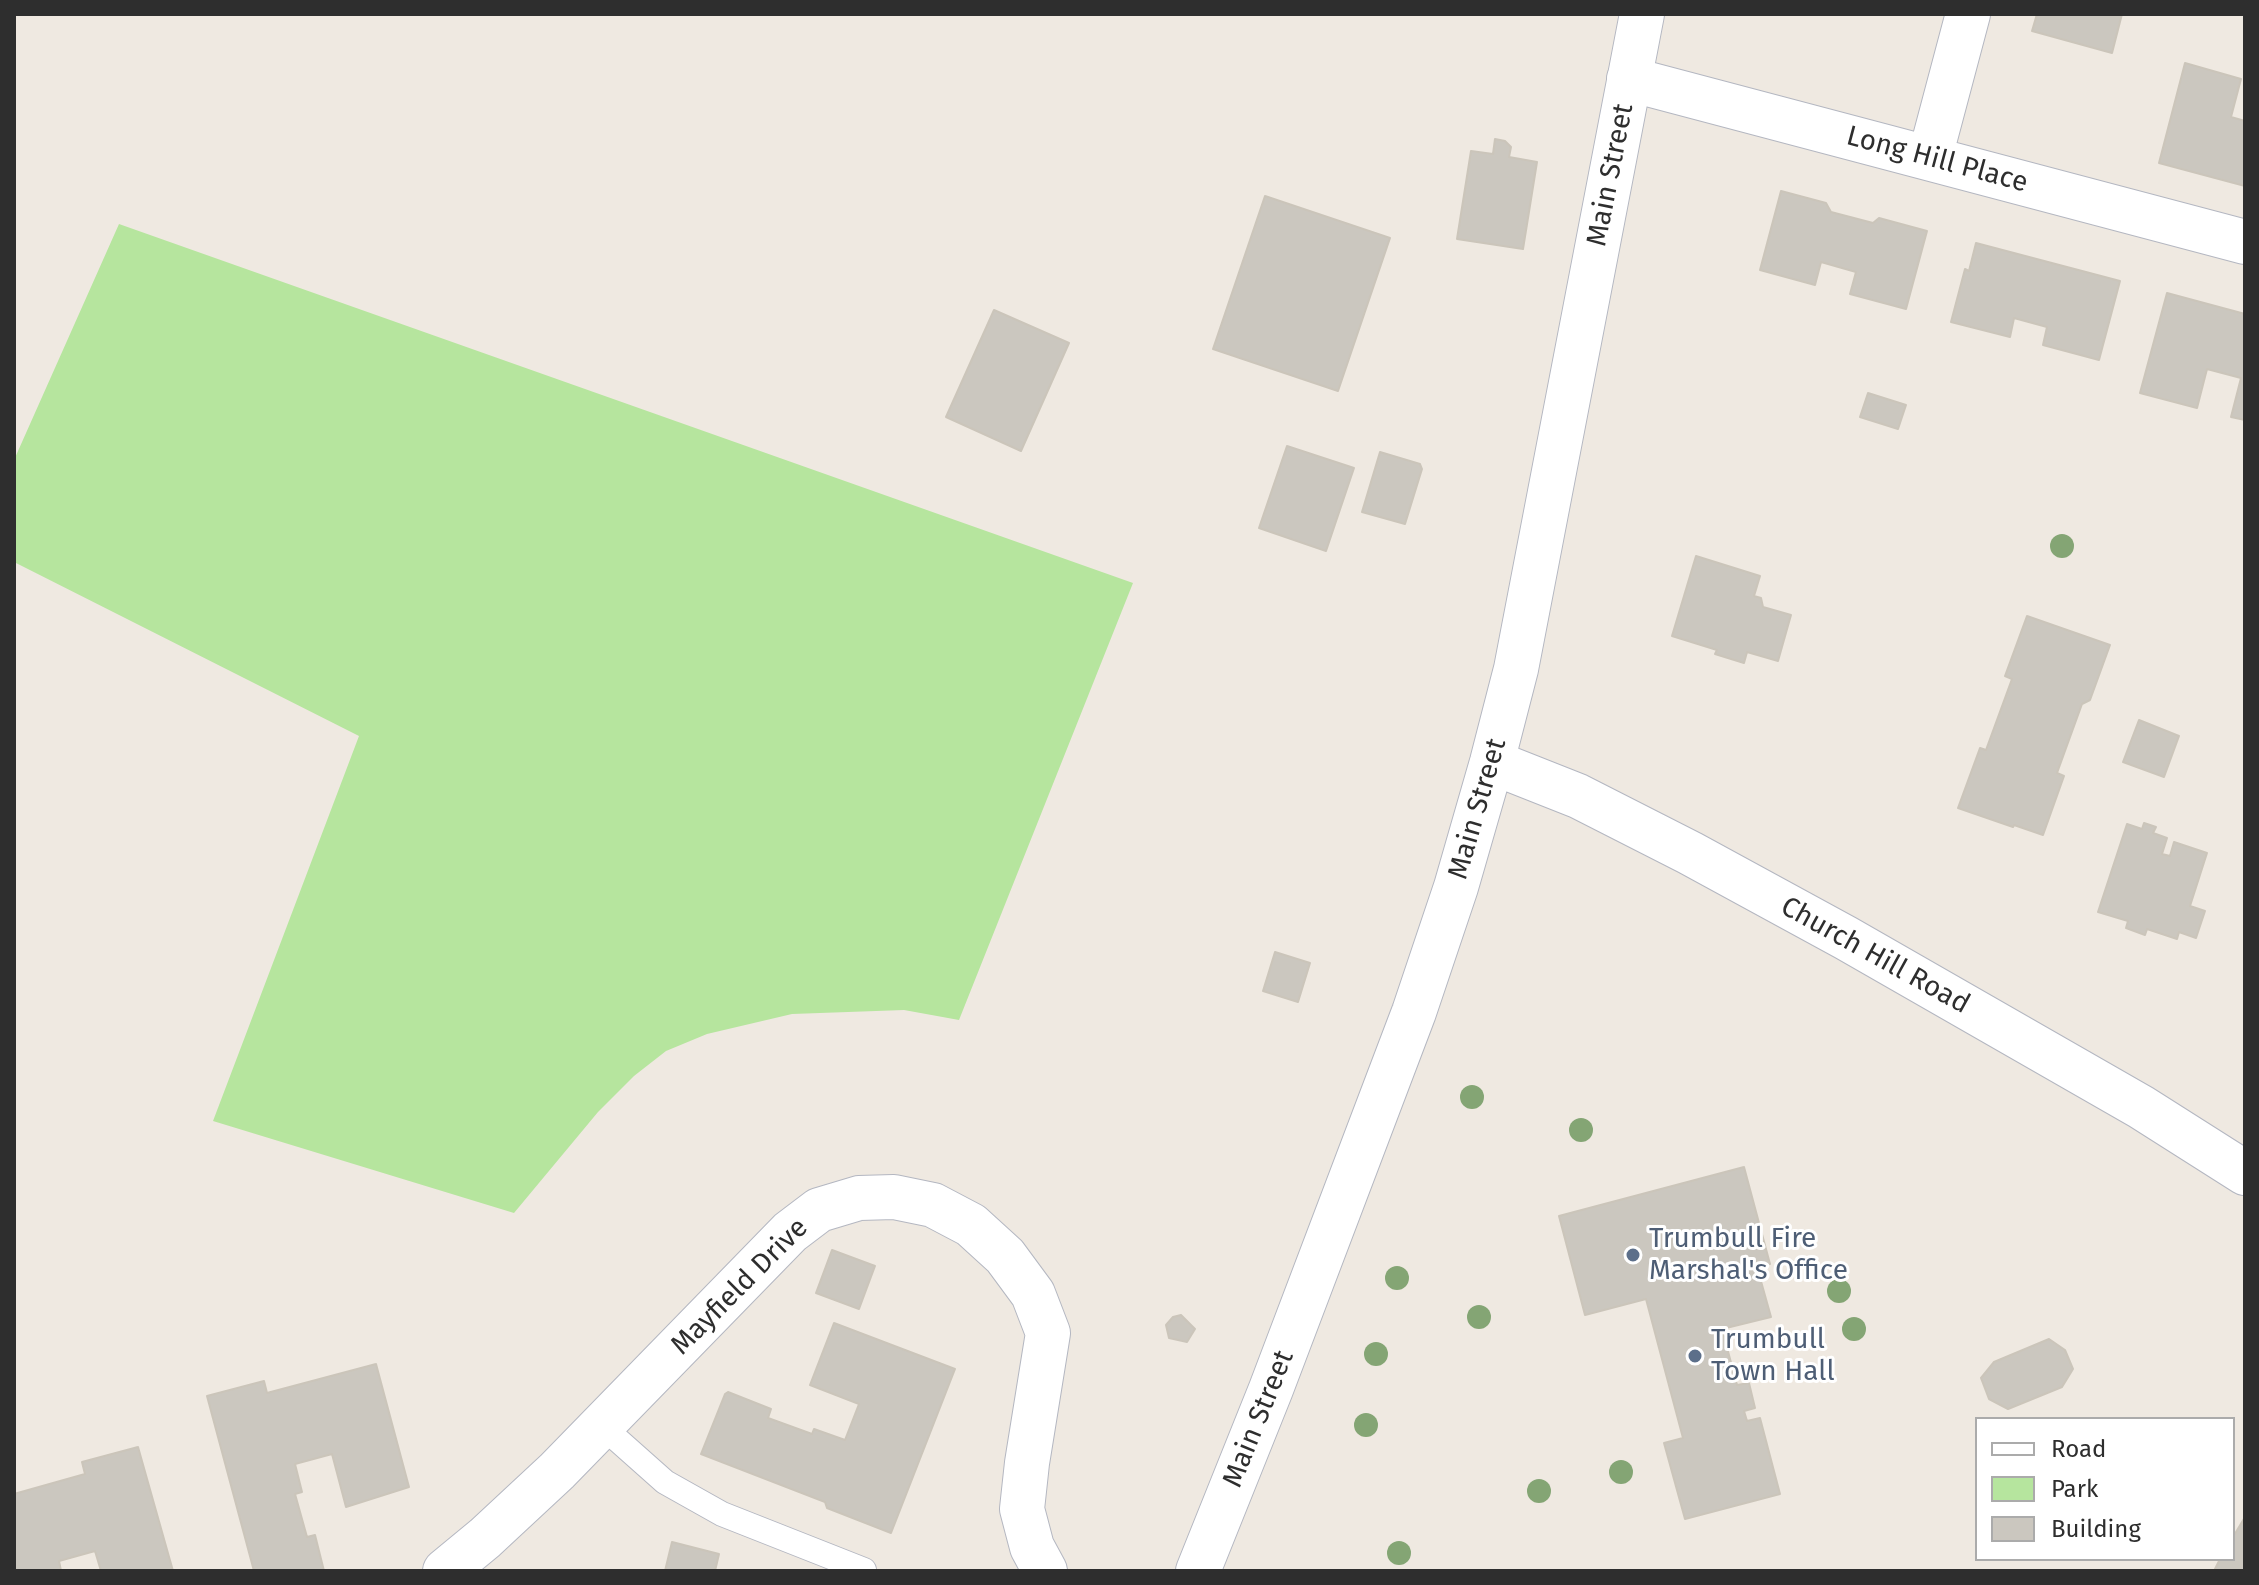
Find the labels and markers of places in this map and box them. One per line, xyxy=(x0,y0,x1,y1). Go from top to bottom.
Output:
place label: Trumbull Fire Marshal's Office xyxy=(1649,1222,1848,1288)
marker: Trumbull Fire Marshal's Office xyxy=(1624,1246,1642,1264)
place label: Trumbull Town Hall xyxy=(1711,1323,1835,1389)
marker: Trumbull Town Hall xyxy=(1686,1347,1704,1365)

